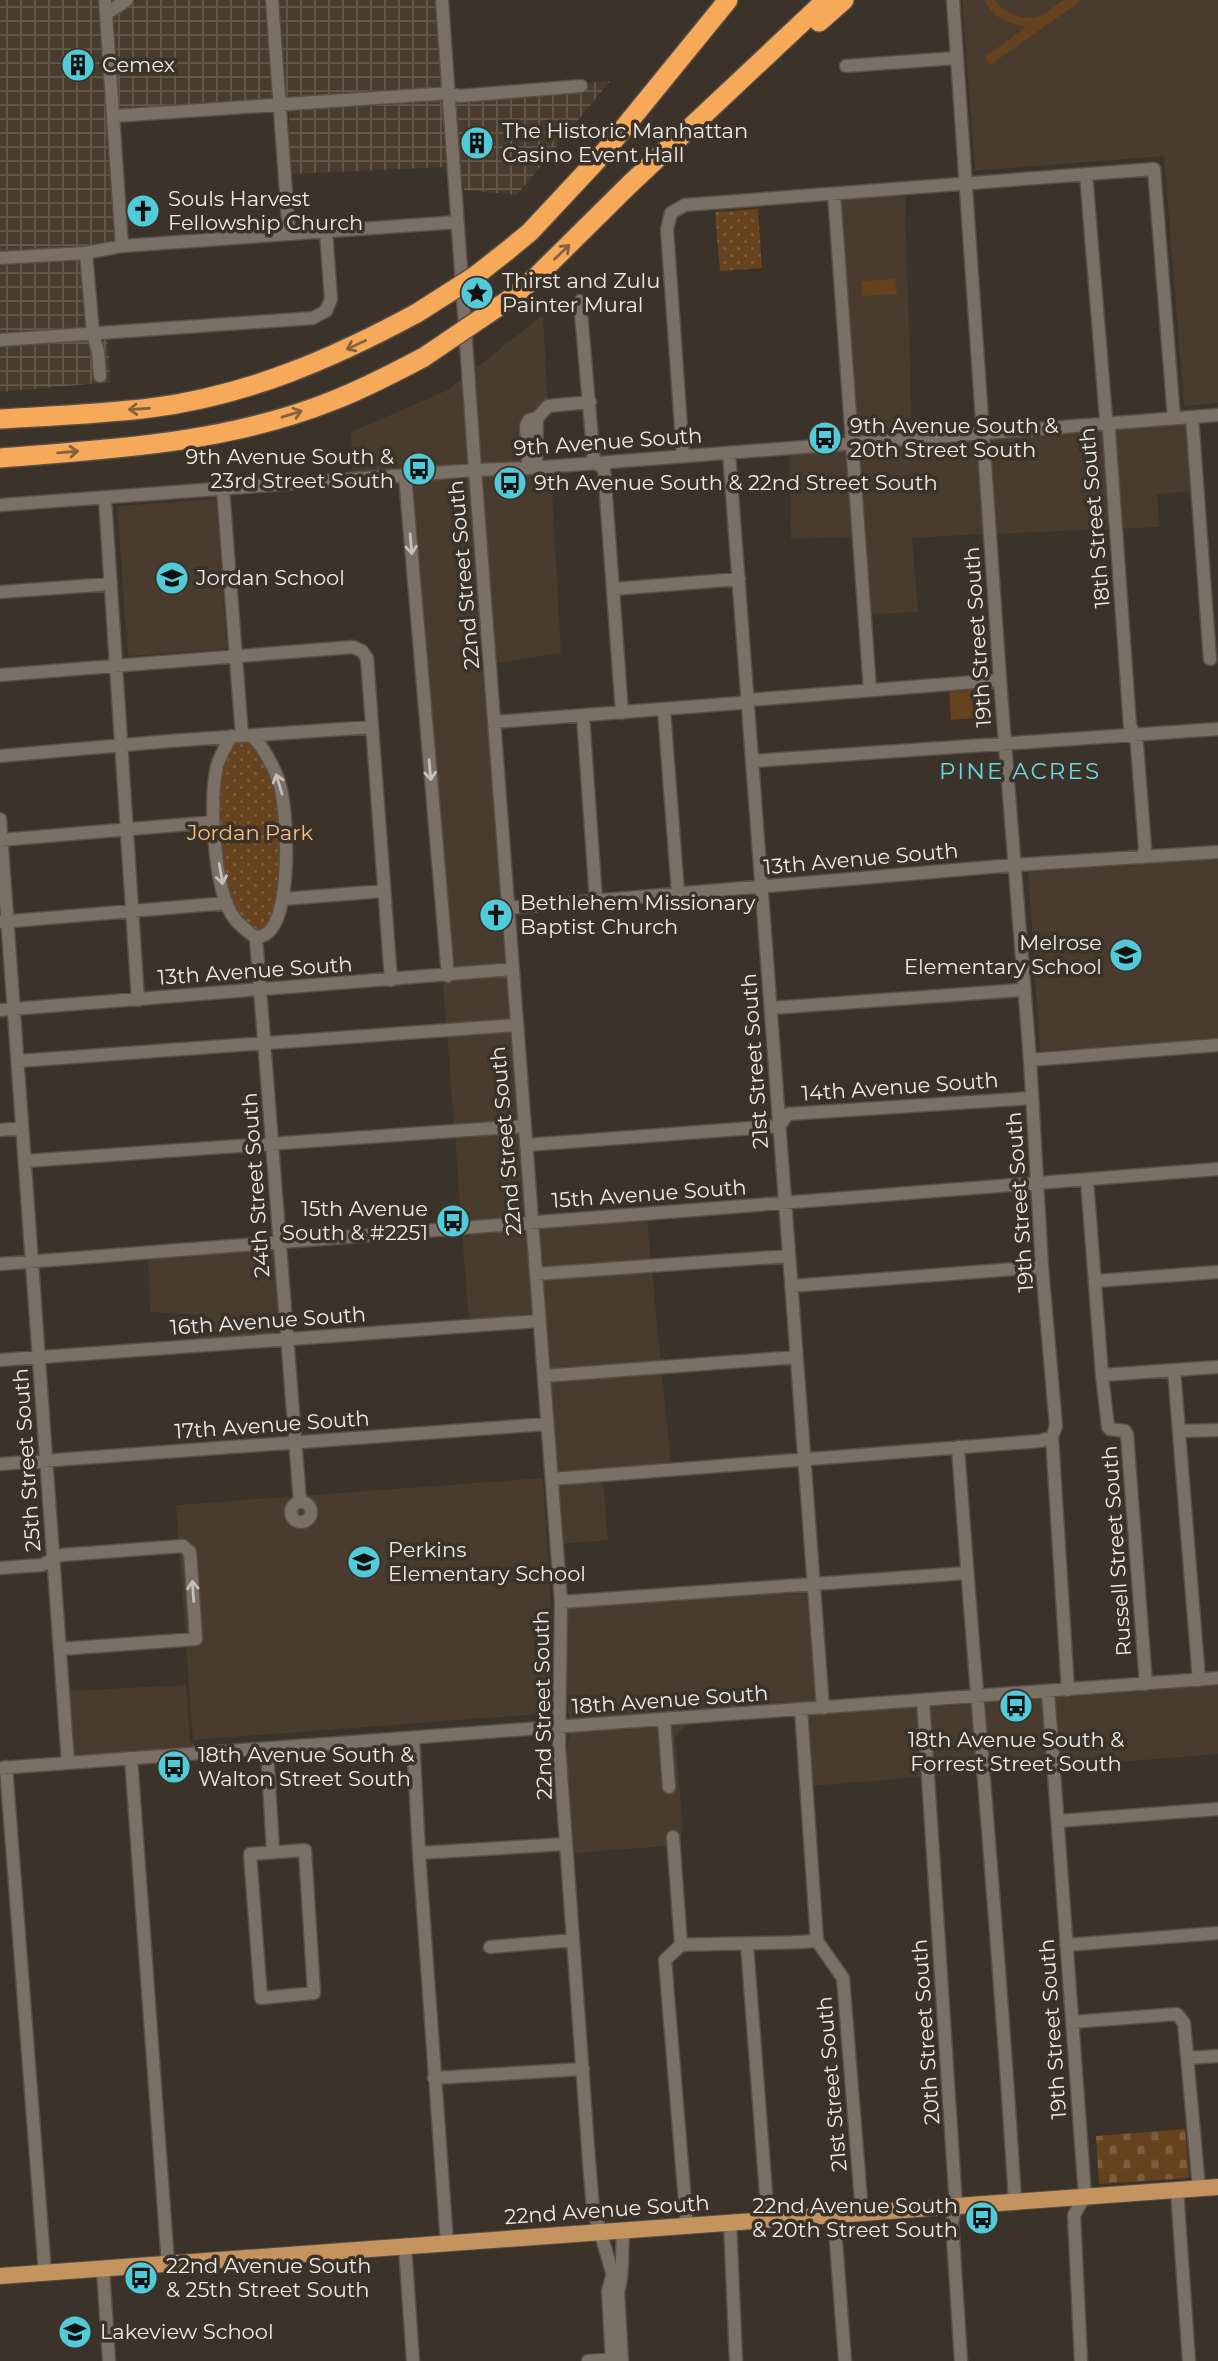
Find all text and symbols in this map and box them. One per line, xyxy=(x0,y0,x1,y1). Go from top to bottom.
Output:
building icon: Cemex xyxy=(59,46,97,84)
place label: Cemex xyxy=(102,52,175,77)
place label: The Historic Manhattan Casino Event Hall xyxy=(502,118,748,167)
building icon: The Historic Manhattan Casino Event Hall xyxy=(458,124,496,162)
place label: Souls Harvest Fellowship Church xyxy=(168,186,363,235)
church icon: Souls Harvest Fellowship Church xyxy=(124,192,162,230)
one-way arrow xyxy=(553,244,570,261)
place label: Thirst and Zulu Painter Mural xyxy=(502,268,660,317)
place icon: Thirst and Zulu Painter Mural xyxy=(458,274,496,312)
one-way arrow xyxy=(346,339,367,352)
one-way arrow xyxy=(128,403,151,416)
one-way arrow xyxy=(280,407,302,419)
place label: 9th Avenue South & 20th Street South xyxy=(850,413,1058,462)
bus stop icon: 9th Avenue South & 20th Street South xyxy=(806,419,844,457)
street label: 9th Avenue South xyxy=(513,422,703,461)
street label: 18th Street South xyxy=(1074,427,1115,609)
place label: 9th Avenue South & 23rd Street South xyxy=(186,444,394,493)
one-way arrow xyxy=(56,446,79,459)
bus stop icon: 9th Avenue South & 23rd Street South xyxy=(400,450,438,488)
bus stop icon: 9th Avenue South & 22nd Street South xyxy=(491,464,529,502)
place label: 9th Avenue South & 22nd Street South xyxy=(534,470,938,495)
street label: 22nd Street South xyxy=(443,479,484,671)
one-way arrow xyxy=(405,532,418,554)
street label: 19th Street South xyxy=(959,546,996,728)
school or university icon: Jordan School xyxy=(153,559,191,597)
place label: Jordan School xyxy=(195,565,345,590)
district label: PINE ACRES xyxy=(939,757,1101,785)
one-way arrow xyxy=(424,758,437,781)
one-way arrow xyxy=(272,774,284,796)
park label: Jordan Park xyxy=(186,820,314,845)
street label: 13th Avenue South xyxy=(763,838,959,879)
one-way arrow xyxy=(214,862,228,885)
place label: Bethlehem Missionary Baptist Church xyxy=(520,890,756,939)
church icon: Bethlehem Missionary Baptist Church xyxy=(477,896,515,934)
place label: Melrose Elementary School xyxy=(904,930,1102,979)
school or university icon: Melrose Elementary School xyxy=(1107,936,1145,974)
street label: 13th Avenue South xyxy=(157,951,353,990)
street label: 21st Street South xyxy=(736,973,773,1150)
street label: 22nd Street South xyxy=(485,1045,526,1237)
street label: 14th Avenue South xyxy=(801,1067,999,1106)
street label: 24th Street South xyxy=(237,1092,274,1278)
street label: 19th Street South xyxy=(1001,1111,1038,1293)
street label: 15th Avenue South xyxy=(551,1174,747,1213)
place label: 15th Avenue South & #2251 xyxy=(282,1196,428,1245)
bus stop icon: 15th Avenue South & #2251 xyxy=(434,1202,472,1240)
street label: 16th Avenue South xyxy=(169,1301,367,1340)
street label: 25th Street South xyxy=(8,1367,45,1553)
street label: 17th Avenue South xyxy=(174,1405,370,1444)
street label: Russell Street South xyxy=(1097,1445,1136,1657)
place label: Perkins Elementary School xyxy=(388,1537,586,1586)
school or university icon: Perkins Elementary School xyxy=(345,1543,383,1581)
one-way arrow xyxy=(186,1580,199,1602)
street label: 22nd Street South xyxy=(528,1610,557,1800)
street label: 18th Avenue South xyxy=(571,1680,769,1719)
bus stop icon: 18th Avenue South & Forrest Street South xyxy=(997,1687,1035,1725)
place label: 18th Avenue South & Forrest Street South xyxy=(908,1727,1124,1776)
place label: 18th Avenue South & Walton Street South xyxy=(198,1742,414,1791)
bus stop icon: 18th Avenue South & Walton Street South xyxy=(155,1748,193,1786)
street label: 20th Street South xyxy=(907,1938,944,2126)
street label: 19th Street South xyxy=(1034,1938,1071,2120)
street label: 21st Street South xyxy=(811,1995,852,2173)
street label: 22nd Avenue South xyxy=(504,2190,710,2229)
place label: 22nd Avenue South & 20th Street South xyxy=(752,2193,958,2242)
bus stop icon: 22nd Avenue South & 20th Street South xyxy=(963,2199,1001,2237)
place label: 22nd Avenue South & 25th Street South xyxy=(166,2253,371,2302)
bus stop icon: 22nd Avenue South & 25th Street South xyxy=(122,2259,160,2297)
school or university icon: Lakeview School xyxy=(56,2313,94,2351)
place label: Lakeview School xyxy=(100,2319,274,2344)

